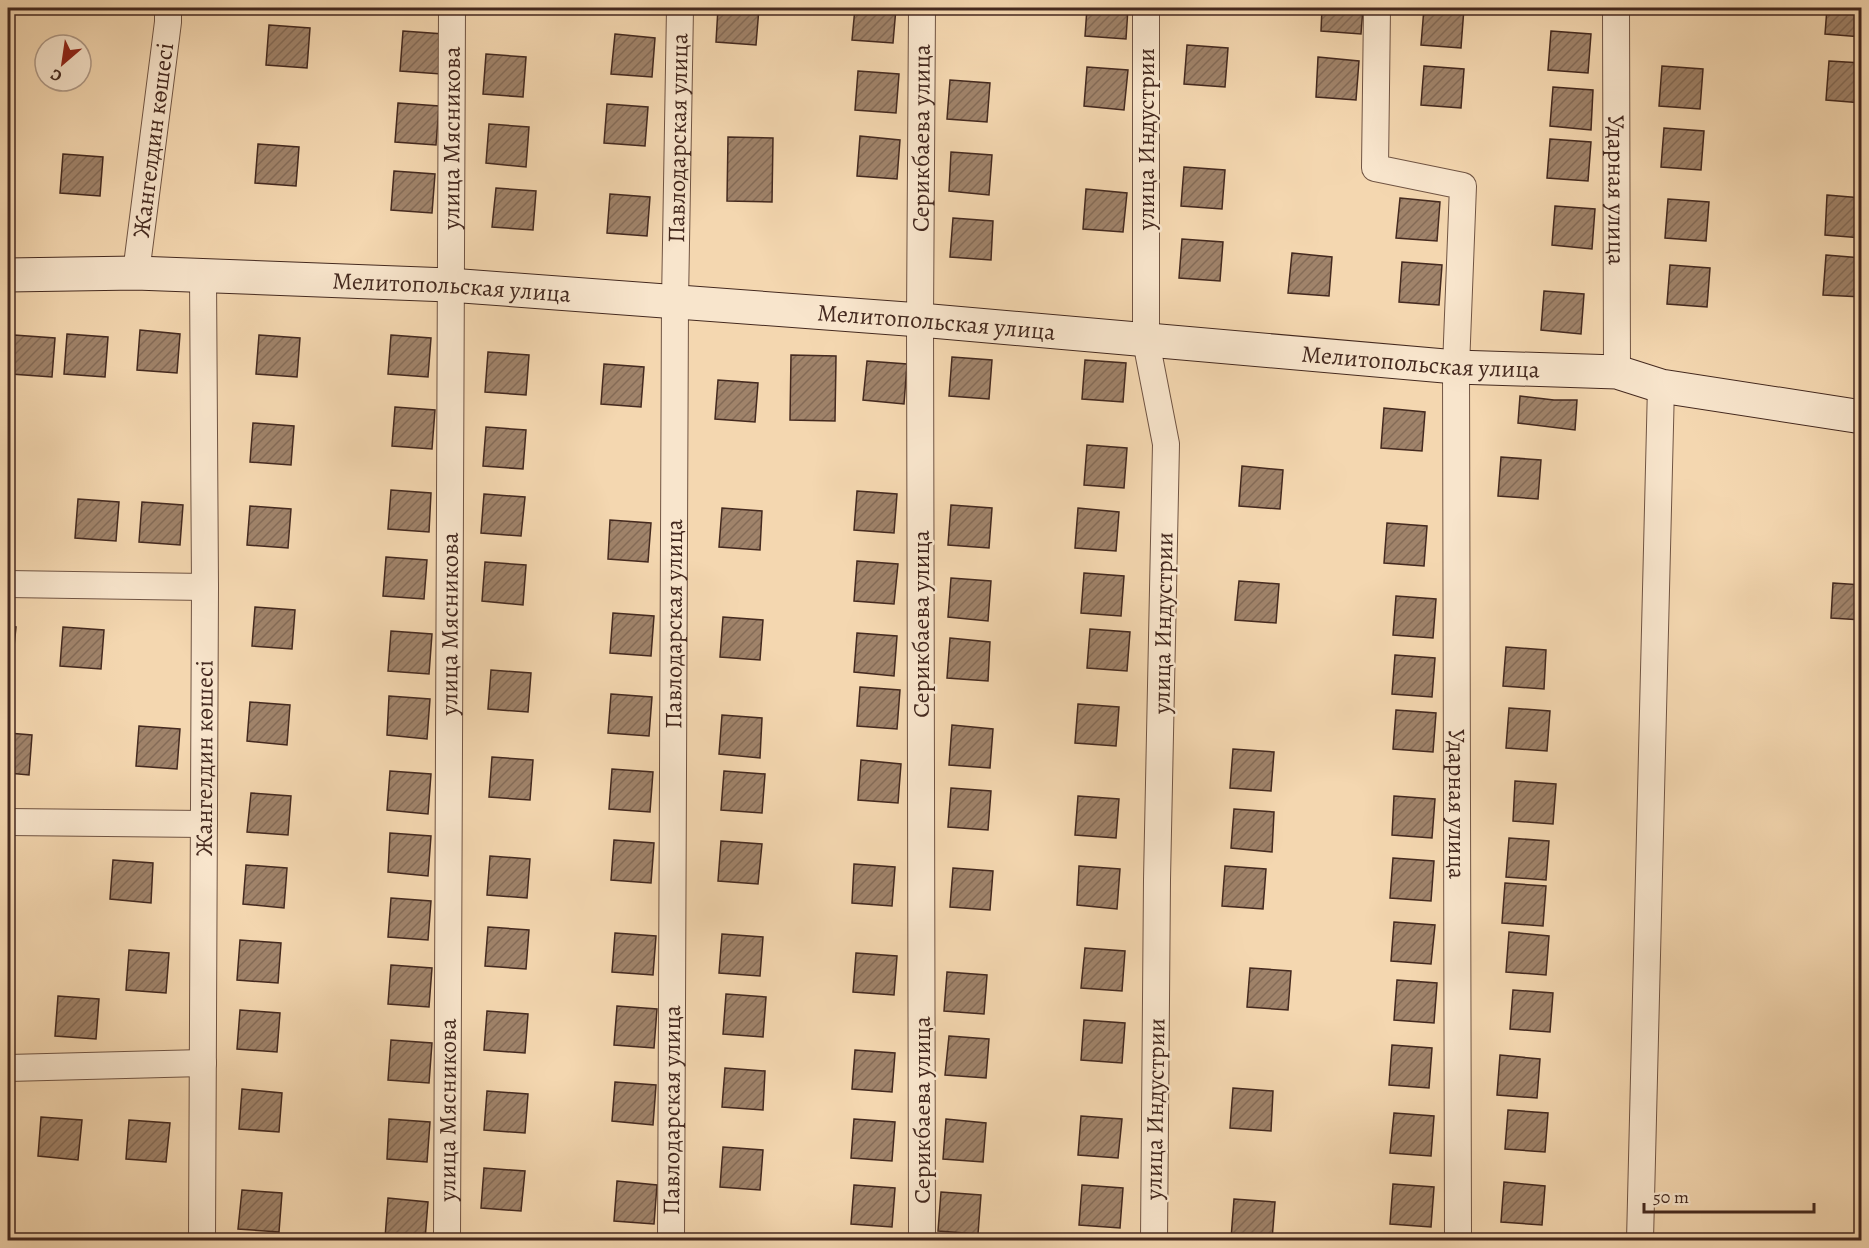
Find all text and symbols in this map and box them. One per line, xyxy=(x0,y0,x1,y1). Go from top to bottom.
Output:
north arrow xyxy=(33,33,93,93)
street label: Павлодарская улица xyxy=(660,33,696,243)
street label: Жангелдин көшесі xyxy=(125,41,181,239)
street label: Серикбаева улица xyxy=(905,44,938,232)
street label: улица Мясникова xyxy=(435,46,468,231)
street label: улица Индустрии xyxy=(1130,48,1162,231)
text: С xyxy=(46,63,66,87)
street label: Ударная улица xyxy=(1600,115,1633,265)
street label: Мелитопольская улица xyxy=(332,265,572,310)
street label: Мелитопольская улица xyxy=(816,296,1057,348)
street label: Мелитопольская улица xyxy=(1300,338,1540,386)
street label: Павлодарская улица xyxy=(657,519,690,729)
street label: Серикбаева улица xyxy=(905,530,937,718)
street label: улица Мясникова xyxy=(433,532,466,717)
street label: улица Индустрии xyxy=(1145,532,1181,715)
street label: Жангелдин көшесі xyxy=(188,660,221,856)
street label: Ударная улица xyxy=(1441,729,1473,879)
street label: Павлодарская улица xyxy=(655,1005,688,1215)
street label: Серикбаева улица xyxy=(906,1016,938,1204)
street label: улица Мясникова xyxy=(431,1018,464,1203)
street label: улица Индустрии xyxy=(1137,1018,1173,1201)
scale bar xyxy=(1644,1176,1814,1214)
text: 50 m xyxy=(1653,1185,1689,1209)

